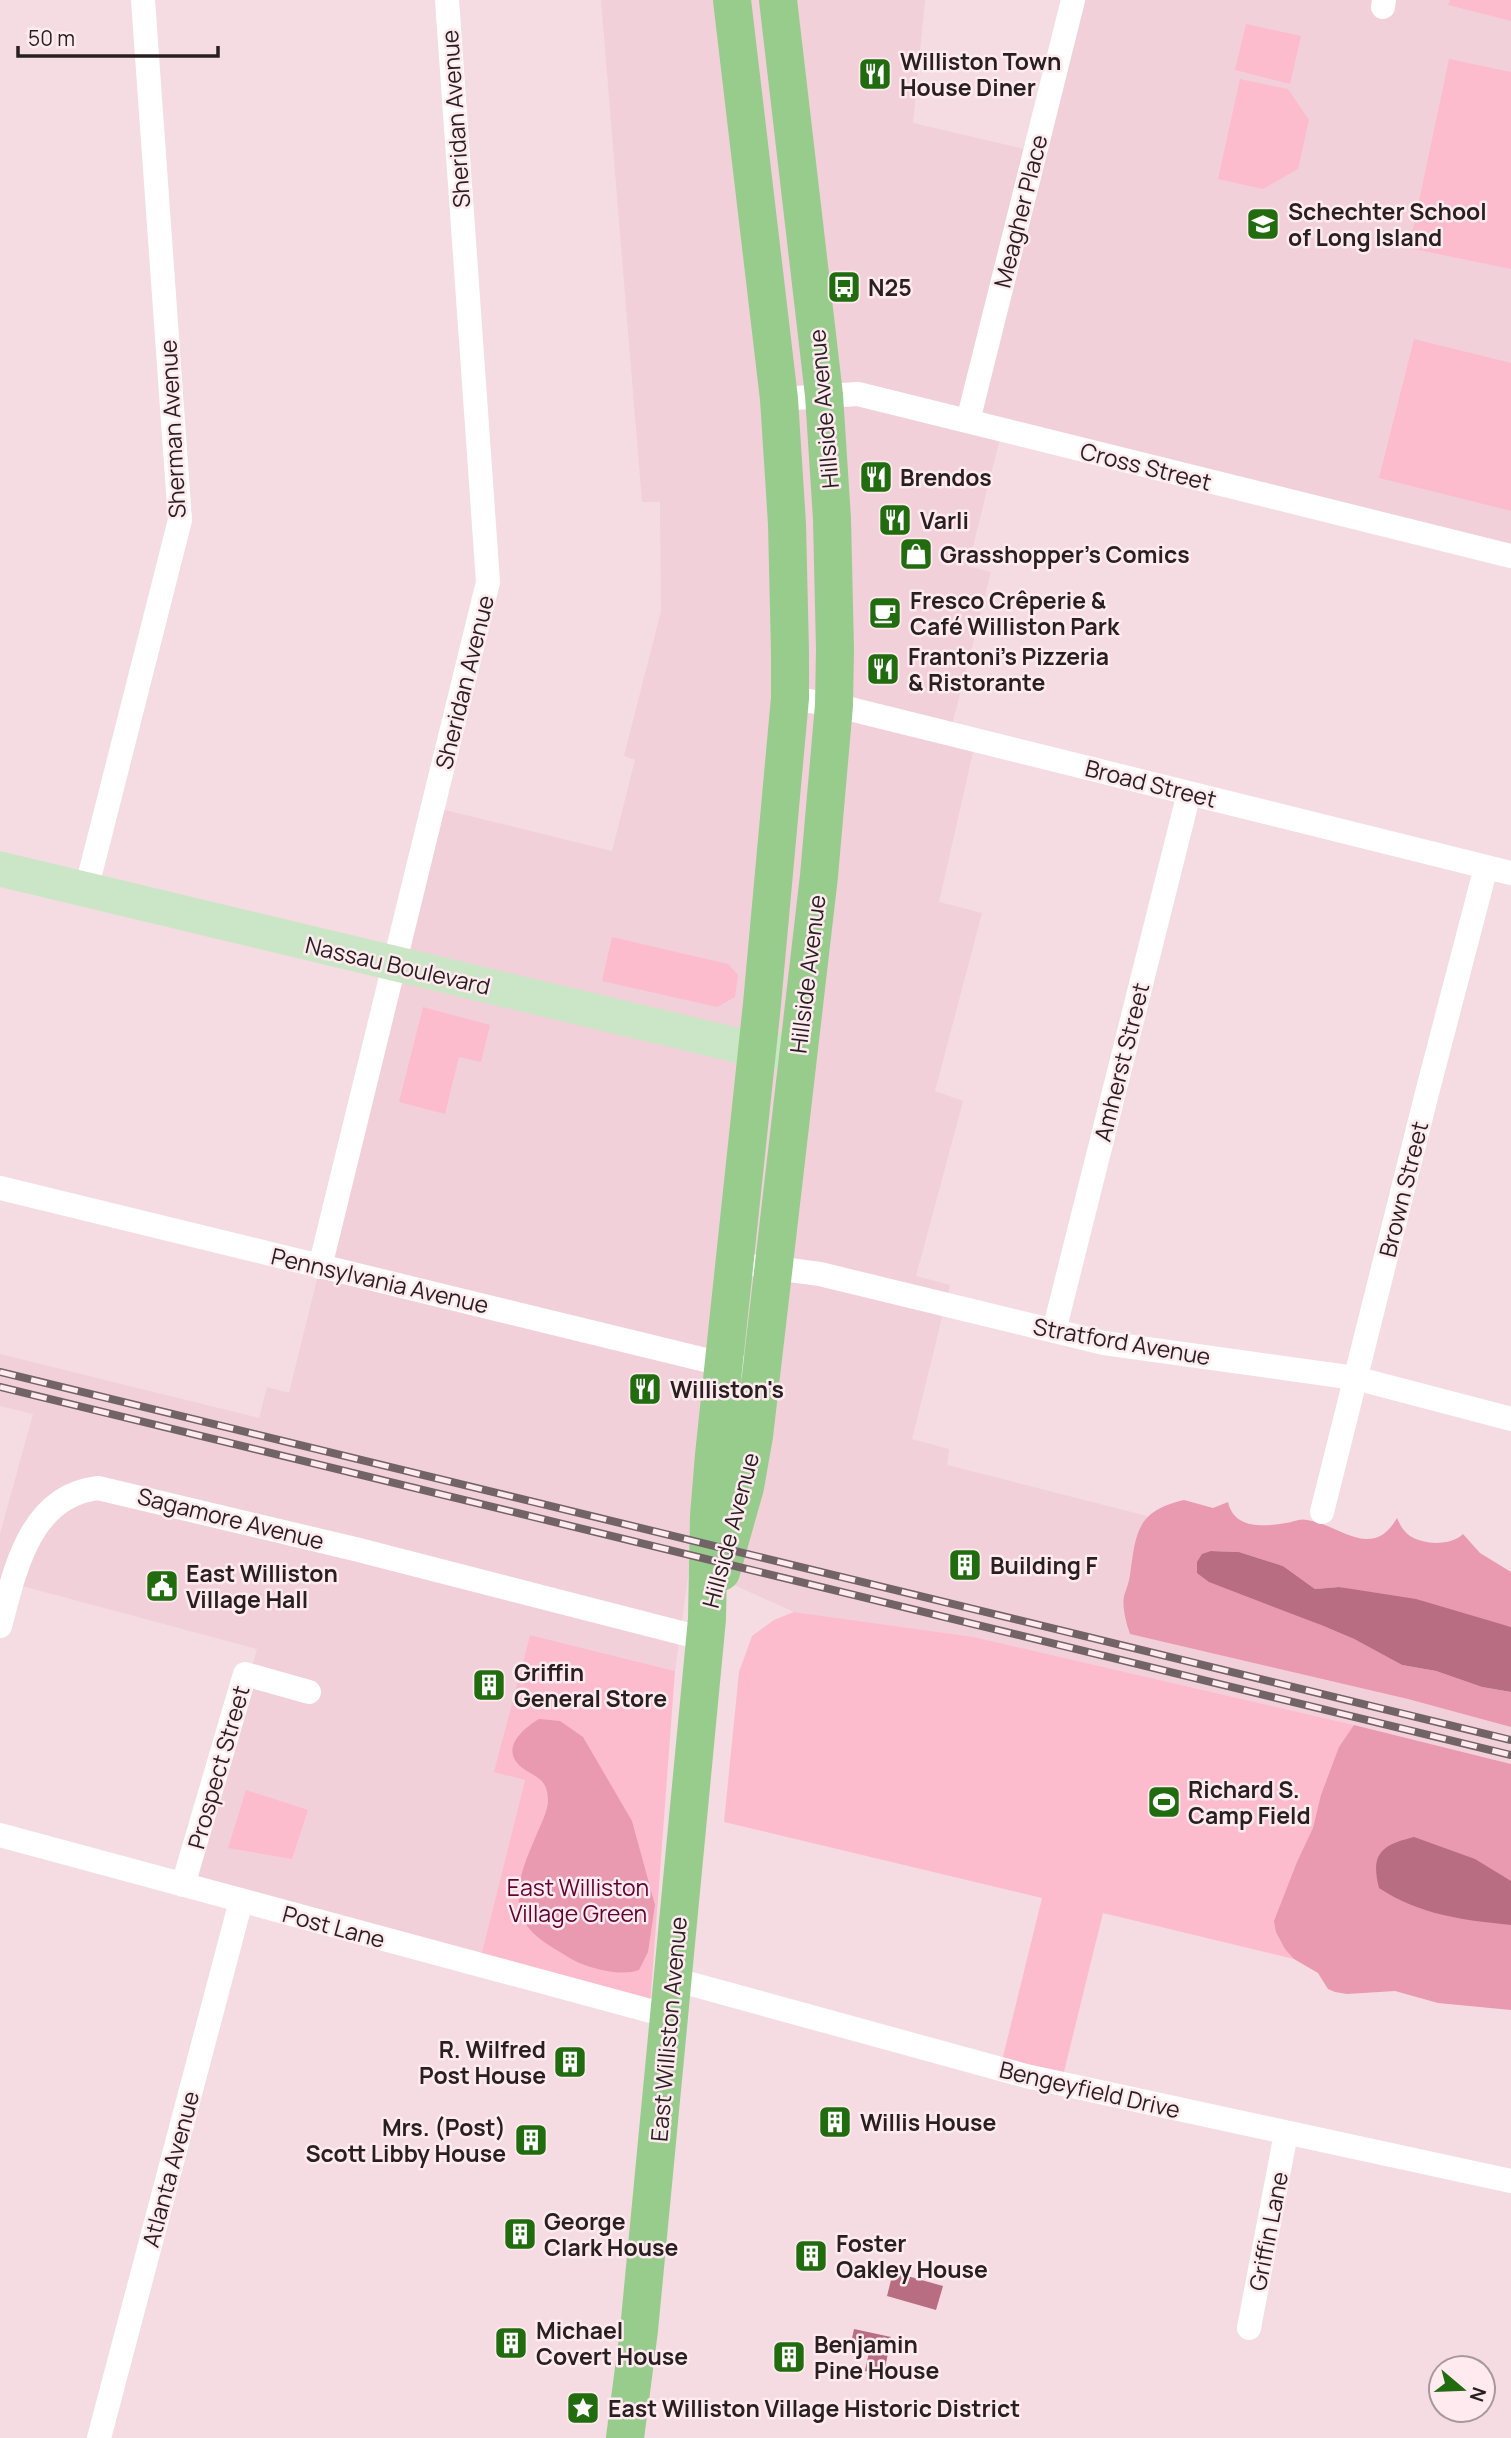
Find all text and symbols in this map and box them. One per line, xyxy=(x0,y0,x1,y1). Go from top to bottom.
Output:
scale bar xyxy=(18,14,217,58)
text: 50 m xyxy=(28,24,75,52)
street label: Sheridan Avenue xyxy=(433,29,477,209)
place label: Williston Town House Diner xyxy=(900,45,1061,103)
restaurant icon: Williston Town House Diner xyxy=(856,55,894,93)
street label: Meagher Place xyxy=(986,131,1054,291)
place label: Schechter School of Long Island xyxy=(1288,195,1487,253)
school or university icon: Schechter School of Long Island xyxy=(1244,205,1282,243)
bus stop icon: N25 xyxy=(825,268,863,306)
place label: N25 xyxy=(868,271,912,303)
street label: Hillside Avenue xyxy=(800,328,846,490)
street label: Sherman Avenue xyxy=(151,339,193,519)
street label: Cross Street xyxy=(1077,434,1215,498)
restaurant icon: Brendos xyxy=(857,458,895,496)
place label: Brendos xyxy=(900,461,992,493)
restaurant icon: Varli xyxy=(876,501,914,539)
place label: Varli xyxy=(920,504,969,536)
shop icon: Grasshopper's Comics xyxy=(897,535,935,573)
place label: Grasshopper's Comics xyxy=(940,538,1190,570)
place label: Fresco Crêperie & Café Williston Park xyxy=(910,584,1120,642)
street label: Sheridan Avenue xyxy=(427,592,501,772)
cafe icon: Fresco Crêperie & Café Williston Park xyxy=(866,594,904,632)
place label: Frantoni’s Pizzeria & Ristorante xyxy=(908,640,1109,698)
restaurant icon: Frantoni’s Pizzeria & Ristorante xyxy=(864,650,902,688)
street label: Broad Street xyxy=(1082,751,1220,815)
street label: Hillside Avenue xyxy=(781,893,833,1055)
street label: Nassau Boulevard xyxy=(302,928,494,1002)
street label: Amherst Street xyxy=(1086,979,1156,1145)
street label: Brown Street xyxy=(1371,1118,1435,1260)
street label: Pennsylvania Avenue xyxy=(268,1239,492,1321)
street label: Stratford Avenue xyxy=(1031,1310,1213,1372)
restaurant icon: Williston's xyxy=(626,1370,664,1408)
place label: Williston's xyxy=(670,1373,784,1405)
street label: Hillside Avenue xyxy=(694,1449,766,1611)
street label: Sagamore Avenue xyxy=(134,1479,328,1557)
building icon: Building F xyxy=(946,1546,984,1584)
place label: Building F xyxy=(990,1549,1098,1581)
place label: East Williston Village Hall xyxy=(186,1557,338,1615)
public building icon: East Williston Village Hall xyxy=(143,1567,181,1605)
place label: Griffin General Store xyxy=(514,1656,667,1714)
building icon: Griffin General Store xyxy=(470,1666,508,1704)
street label: Prospect Street xyxy=(179,1682,257,1852)
place label: Richard S. Camp Field xyxy=(1188,1773,1311,1831)
sports icon: Richard S. Camp Field xyxy=(1145,1783,1183,1821)
park label: East Williston Village Green xyxy=(507,1871,649,1929)
street label: Post Lane xyxy=(279,1897,389,1955)
street label: East Williston Avenue xyxy=(642,1915,694,2143)
place label: R. Wilfred Post House xyxy=(419,2033,546,2091)
building icon: R. Wilfred Post House xyxy=(551,2043,589,2081)
street label: Bengeyfield Drive xyxy=(997,2053,1183,2125)
street label: Atlanta Avenue xyxy=(134,2087,206,2251)
building icon: Willis House xyxy=(816,2103,854,2141)
place label: Willis House xyxy=(860,2106,996,2138)
place label: Mrs. (Post) Scott Libby House xyxy=(305,2111,506,2169)
building icon: Mrs. (Post) Scott Libby House xyxy=(512,2121,550,2159)
street label: Griffin Lane xyxy=(1241,2169,1295,2293)
place label: George Clark House xyxy=(544,2205,678,2263)
building icon: George Clark House xyxy=(501,2215,539,2253)
place label: Foster Oakley House xyxy=(836,2227,988,2285)
building icon: Foster Oakley House xyxy=(792,2237,830,2275)
place label: Michael Covert House xyxy=(536,2314,688,2372)
building icon: Michael Covert House xyxy=(492,2324,530,2362)
place label: Benjamin Pine House xyxy=(814,2328,939,2386)
building icon: Benjamin Pine House xyxy=(770,2338,808,2376)
north arrow xyxy=(1427,2354,1497,2424)
text: N xyxy=(1464,2384,1493,2405)
place icon: East Williston Village Historic District xyxy=(564,2389,602,2427)
place label: East Williston Village Historic District xyxy=(608,2392,1020,2424)

